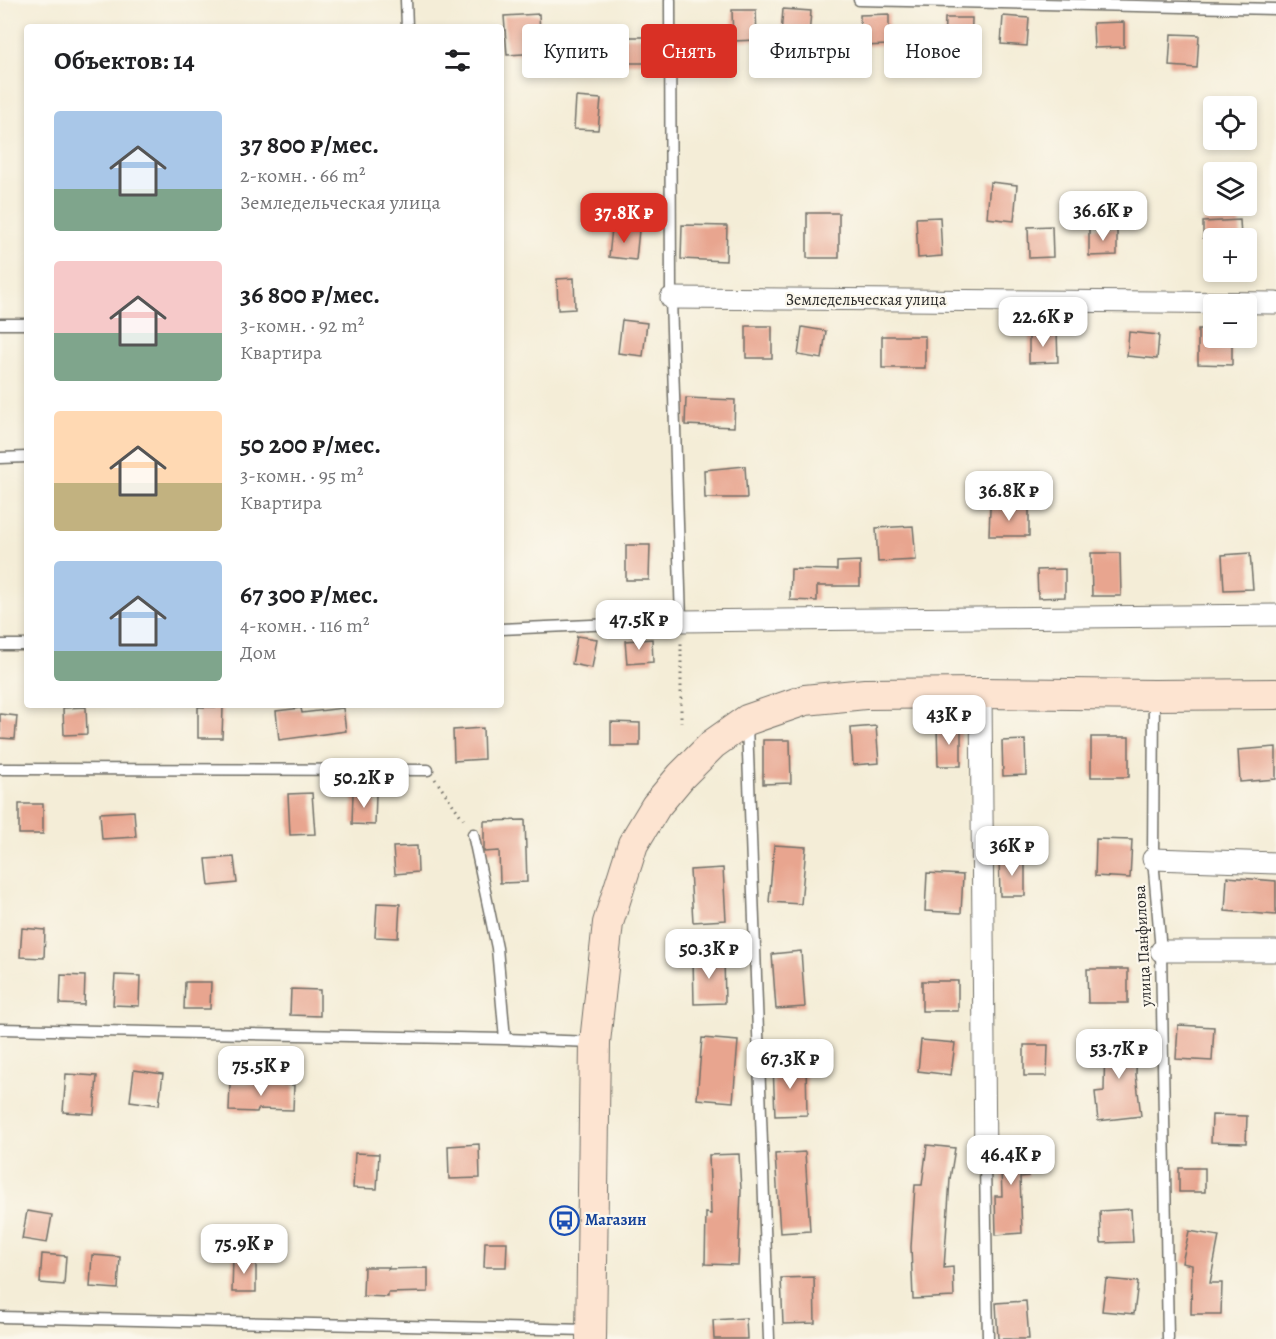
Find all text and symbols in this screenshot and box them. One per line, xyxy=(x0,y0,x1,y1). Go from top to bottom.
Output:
chip: Купить xyxy=(522,24,629,78)
chip: Снять xyxy=(641,24,737,78)
chip: Фильтры xyxy=(749,24,872,78)
chip: Новое xyxy=(884,24,982,78)
text: Объектов: 14 xyxy=(54,43,195,78)
icon: filters xyxy=(441,44,474,77)
map controls xyxy=(1203,96,1257,348)
button: locate xyxy=(1203,96,1257,150)
text: 37 800 ₽/мес. xyxy=(240,127,379,162)
icon: home xyxy=(102,135,174,207)
text: 2-комн. · 66 m² xyxy=(240,162,365,189)
button: layers xyxy=(1203,162,1257,216)
text: Земледельческая улица xyxy=(240,189,441,216)
pin: 36.6K ₽ xyxy=(1048,191,1158,242)
pin: 37.8K ₽ xyxy=(569,193,679,244)
text: 36.6K ₽ xyxy=(1073,197,1133,224)
text: 37.8K ₽ xyxy=(594,199,654,226)
button: + xyxy=(1203,228,1257,282)
text: 36 800 ₽/мес. xyxy=(240,277,380,312)
icon: home xyxy=(102,285,174,357)
street label: Земледельческая улица xyxy=(786,289,947,311)
button: − xyxy=(1203,294,1257,348)
pin: 22.6K ₽ xyxy=(988,297,1098,348)
text: 22.6K ₽ xyxy=(1013,303,1073,330)
text: 3-комн. · 92 m² xyxy=(240,312,364,339)
text: Квартира xyxy=(240,339,322,366)
text: 50 200 ₽/мес. xyxy=(240,427,381,462)
icon: home xyxy=(102,435,174,507)
text: 3-комн. · 95 m² xyxy=(240,462,364,489)
pin: 36.8K ₽ xyxy=(954,471,1064,522)
text: 36.8K ₽ xyxy=(979,477,1039,504)
text: Квартира xyxy=(240,489,322,516)
text: 67 300 ₽/мес. xyxy=(240,577,379,612)
icon: home xyxy=(102,585,174,657)
pin: 47.5K ₽ xyxy=(584,600,694,651)
text: 47.5K ₽ xyxy=(610,606,668,633)
text: 4-комн. · 116 m² xyxy=(240,612,369,639)
text: Дом xyxy=(240,639,276,666)
pin: 43K ₽ xyxy=(907,695,991,746)
text: 43K ₽ xyxy=(927,701,971,728)
pin: 50.2K ₽ xyxy=(309,758,419,809)
text: 50.2K ₽ xyxy=(334,764,394,791)
pin: 36K ₽ xyxy=(970,826,1054,877)
text: 36K ₽ xyxy=(990,832,1034,859)
street label: улица Панфилова xyxy=(1129,884,1157,1008)
pin: 50.3K ₽ xyxy=(654,929,764,980)
text: 50.3K ₽ xyxy=(679,935,739,962)
pin: 53.7K ₽ xyxy=(1064,1029,1174,1080)
text: 53.7K ₽ xyxy=(1090,1035,1148,1062)
pin: 67.3K ₽ xyxy=(735,1039,845,1090)
text: 67.3K ₽ xyxy=(761,1045,819,1072)
pin: 75.5K ₽ xyxy=(206,1046,316,1097)
text: 75.5K ₽ xyxy=(232,1052,290,1079)
pin: 46.4K ₽ xyxy=(956,1135,1066,1186)
text: 46.4K ₽ xyxy=(981,1141,1041,1168)
bus stop icon: Магазин xyxy=(548,1204,580,1236)
place label: Магазин xyxy=(585,1209,646,1231)
pin: 75.9K ₽ xyxy=(189,1224,299,1275)
text: 75.9K ₽ xyxy=(215,1230,273,1257)

